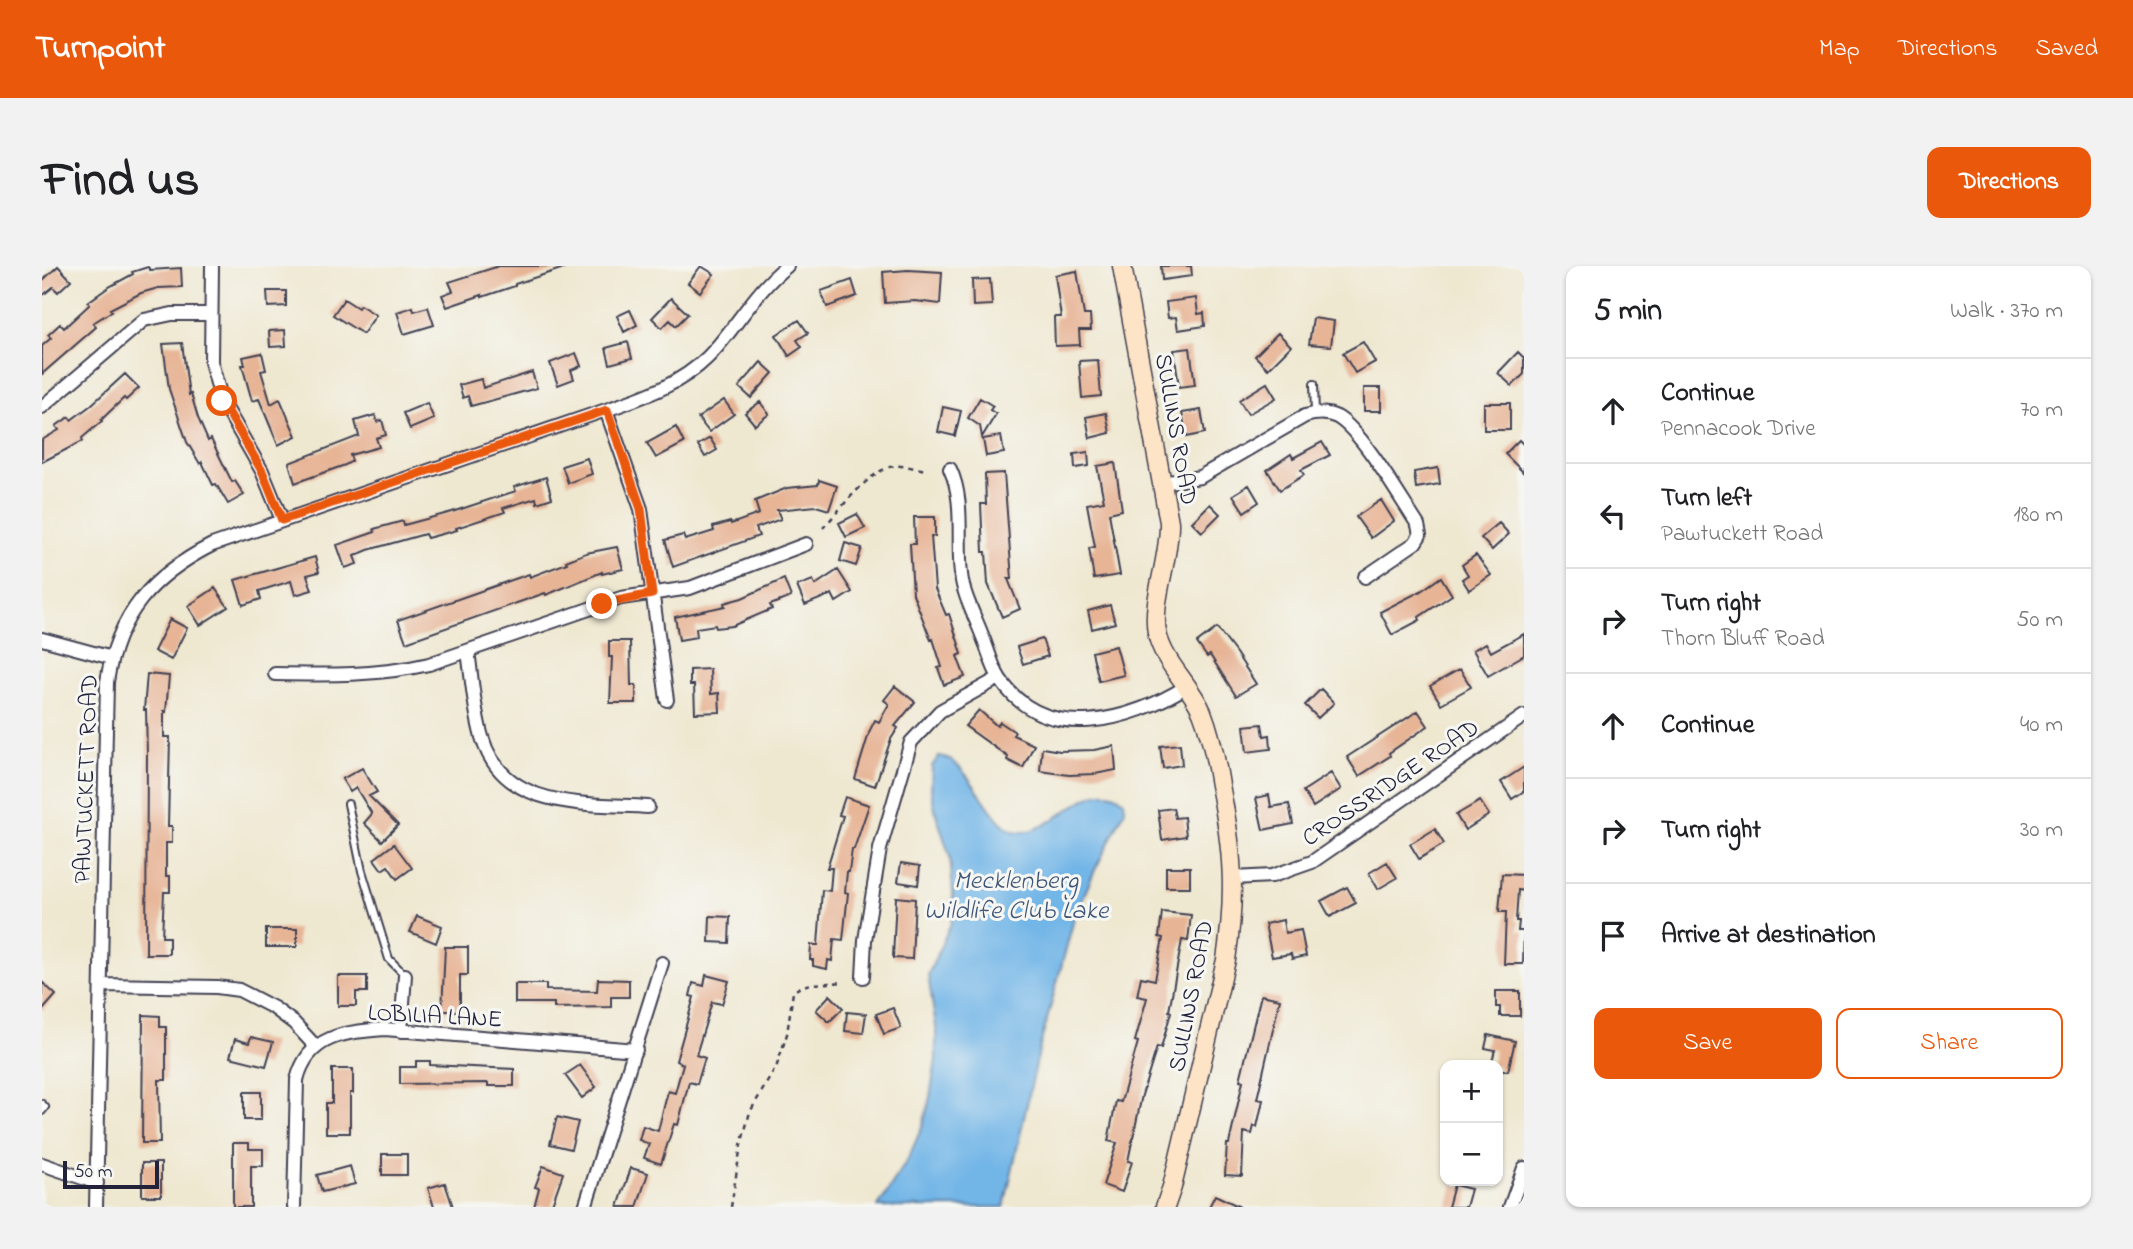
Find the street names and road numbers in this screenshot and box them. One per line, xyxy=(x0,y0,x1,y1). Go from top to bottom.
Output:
street label: SULLINS ROAD xyxy=(1144,351,1205,508)
street label: PAWTUCKETT ROAD xyxy=(66,674,109,884)
street label: CROSSRIDGE ROAD xyxy=(1296,712,1487,856)
street label: SULLINS ROAD xyxy=(1161,918,1224,1075)
street label: LOBILIA LANE xyxy=(367,997,503,1038)

